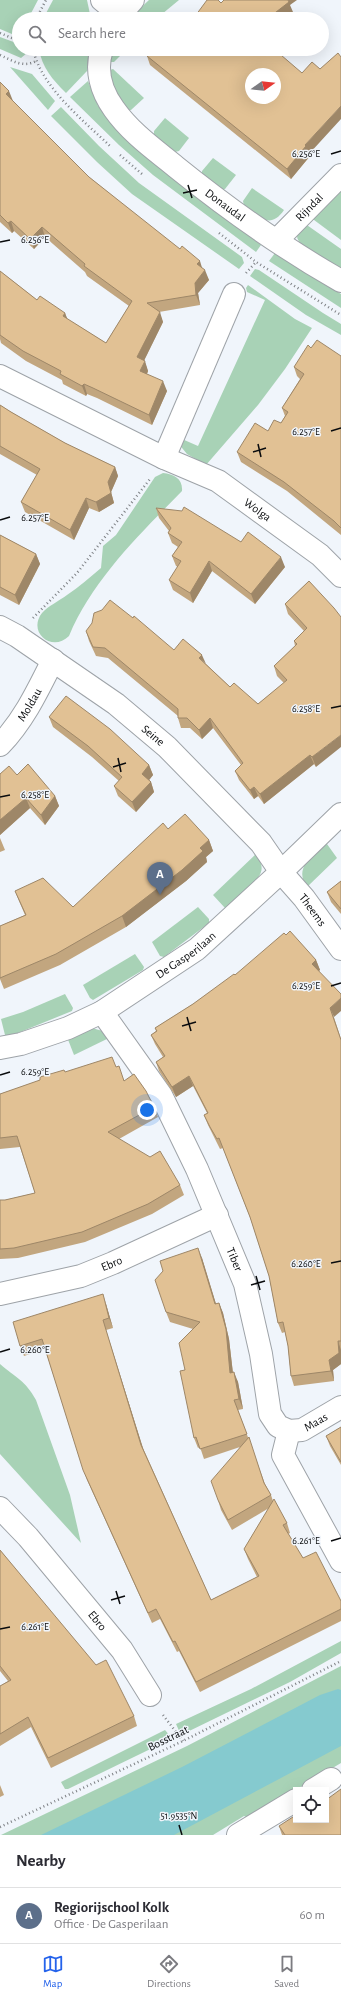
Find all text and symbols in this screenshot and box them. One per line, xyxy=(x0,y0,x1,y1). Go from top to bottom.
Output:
search box xyxy=(12,12,329,56)
icon: search xyxy=(26,23,48,45)
text: Search here xyxy=(58,26,126,41)
north arrow xyxy=(245,68,281,104)
text: 6.256°E xyxy=(292,149,320,159)
street label: Donaudal xyxy=(203,186,247,224)
street label: Rijndal xyxy=(293,191,325,223)
text: 6.256°E xyxy=(21,235,49,245)
text: 6.257°E xyxy=(292,427,320,437)
street label: Wolga xyxy=(242,496,274,524)
text: 6.257°E xyxy=(21,513,49,523)
street label: Moldau xyxy=(15,686,44,723)
text: 6.258°E xyxy=(292,704,320,714)
street label: Seine xyxy=(140,723,167,748)
text: 6.258°E xyxy=(21,790,49,800)
pin: A xyxy=(147,862,173,895)
street label: Theems xyxy=(297,891,328,928)
street label: De Gasperilaan xyxy=(154,929,218,981)
text: 6.259°E xyxy=(292,981,320,991)
text: 6.259°E xyxy=(21,1067,49,1077)
your location xyxy=(137,1100,157,1120)
street label: Tiber xyxy=(224,1246,245,1273)
street label: Ebro xyxy=(99,1254,124,1273)
text: 6.260°E xyxy=(291,1259,321,1269)
text: 6.260°E xyxy=(20,1345,50,1355)
street label: Maas xyxy=(302,1410,330,1433)
text: 6.261°E xyxy=(292,1536,320,1546)
street label: Ebro xyxy=(86,1608,109,1633)
text: 6.261°E xyxy=(21,1622,49,1632)
street label: Bosstraat xyxy=(146,1723,190,1753)
map controls xyxy=(293,1787,329,1823)
button: locate xyxy=(293,1787,329,1823)
text: 51.9535°N xyxy=(161,1811,197,1821)
text: Nearby xyxy=(16,1852,66,1869)
text: Regiorijschool Kolk xyxy=(54,1900,169,1915)
text: A xyxy=(25,1909,33,1922)
text: 60 m xyxy=(299,1909,325,1922)
text: Office · De Gasperilaan xyxy=(54,1918,168,1931)
tab: Map xyxy=(42,1953,64,1990)
tab: Directions xyxy=(147,1953,191,1990)
tab: Saved xyxy=(274,1953,299,1990)

